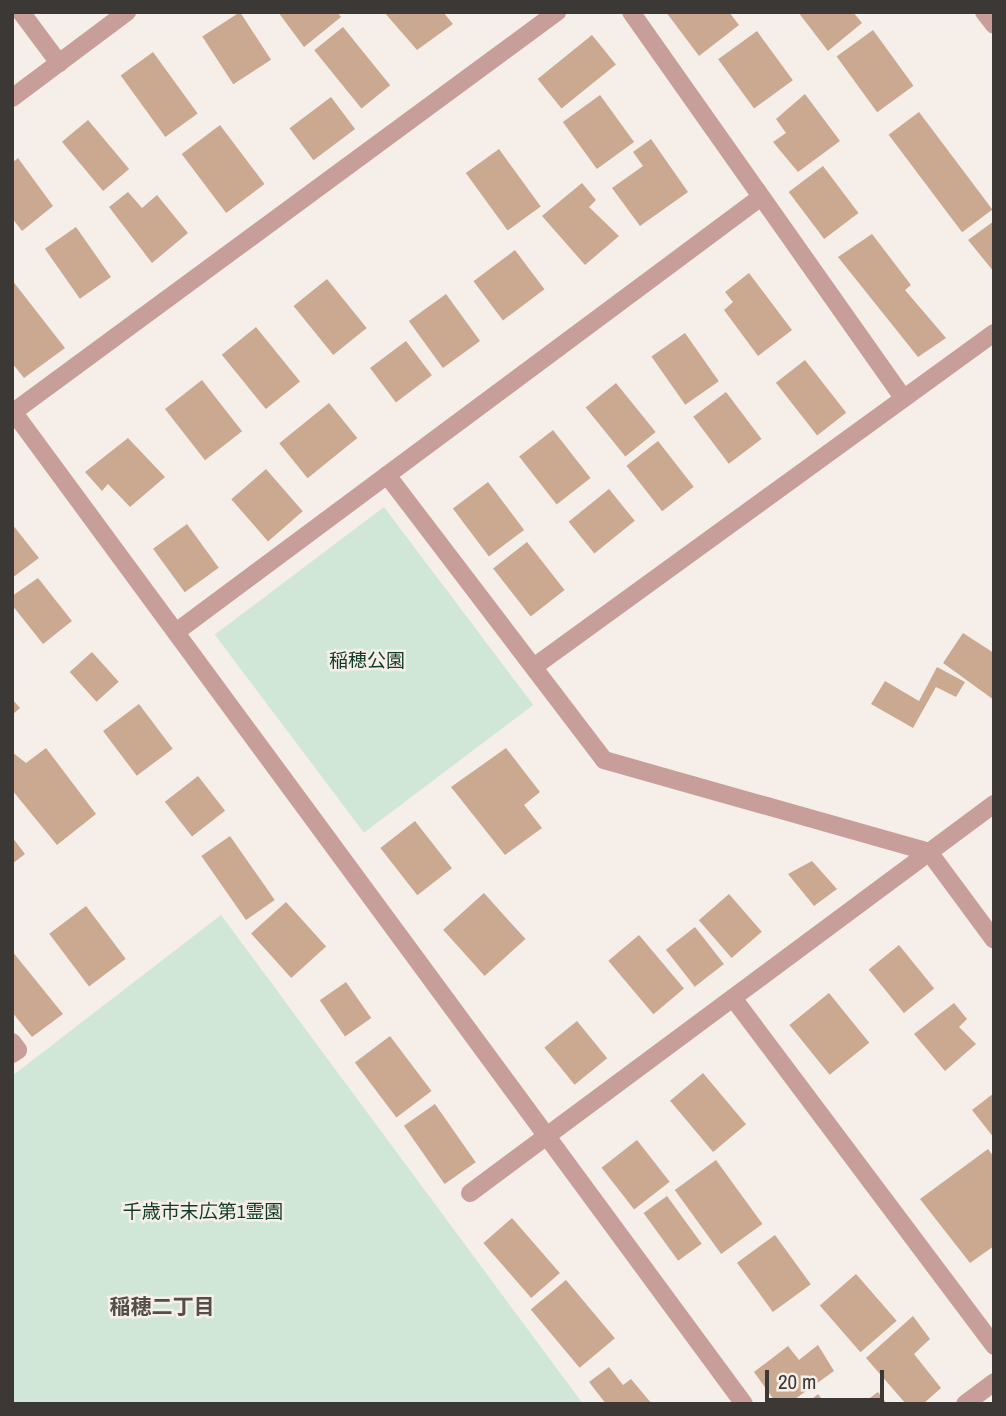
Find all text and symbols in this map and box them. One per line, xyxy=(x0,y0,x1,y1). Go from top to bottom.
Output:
park label: 稲穂公園 xyxy=(329,650,405,672)
park label: 千歳市末広第1霊園 xyxy=(123,1201,283,1223)
district label: 稲穂二丁目 xyxy=(110,1294,214,1320)
scale bar xyxy=(768,1356,887,1400)
text: 20 m xyxy=(778,1367,816,1396)

